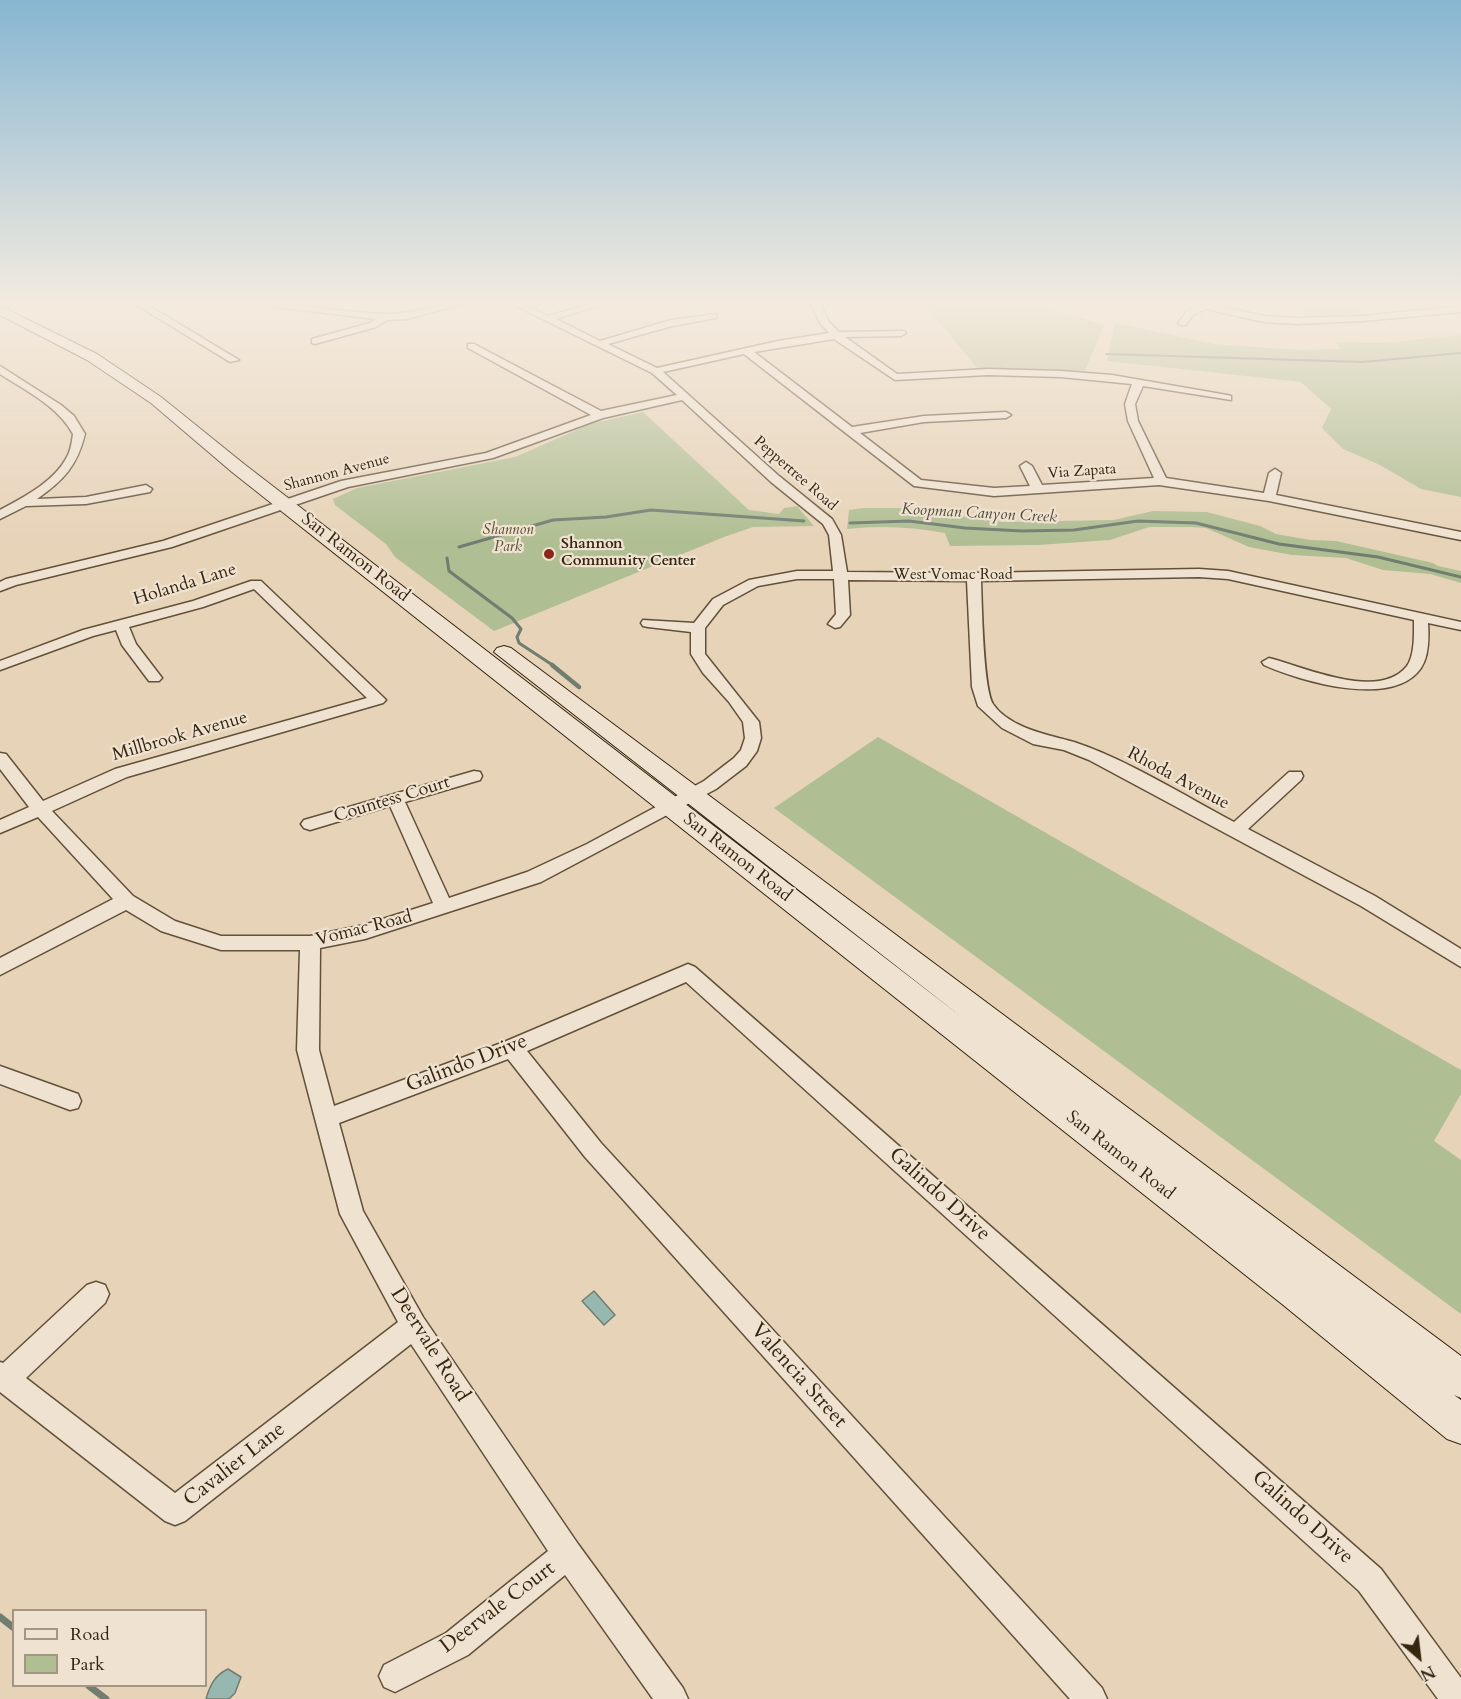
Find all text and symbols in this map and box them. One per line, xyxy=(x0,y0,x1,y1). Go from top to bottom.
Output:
street label: Peppertree Road xyxy=(750,433,840,515)
street label: Shannon Avenue xyxy=(282,450,392,496)
street label: Via Zapata xyxy=(1047,461,1117,483)
water label: Koopman Canyon Creek xyxy=(901,500,1057,528)
street label: San Ramon Road xyxy=(296,509,414,607)
park label: Shannon Park xyxy=(482,522,534,557)
place label: Shannon Community Center xyxy=(561,536,696,571)
marker: Shannon Community Center xyxy=(542,547,556,561)
street label: Holanda Lane xyxy=(131,559,239,611)
street label: West Vomac Road xyxy=(893,567,1013,585)
street label: Millbrook Avenue xyxy=(110,707,250,767)
street label: Rhoda Avenue xyxy=(1123,743,1233,815)
street label: Countess Court xyxy=(331,772,453,828)
street label: San Ramon Road xyxy=(678,809,796,907)
street label: Vomac Road xyxy=(314,907,414,951)
street label: Galindo Drive xyxy=(403,1029,531,1099)
street label: San Ramon Road xyxy=(1061,1107,1179,1205)
street label: Galindo Drive xyxy=(883,1143,995,1247)
street label: Deervale Road xyxy=(384,1283,474,1407)
street label: Valencia Street xyxy=(744,1319,852,1433)
street label: Cavalier Lane xyxy=(179,1417,291,1513)
street label: Galindo Drive xyxy=(1246,1466,1358,1570)
street label: Deervale Court xyxy=(436,1557,560,1659)
legend xyxy=(12,1609,207,1687)
text: Road xyxy=(70,1622,110,1647)
north arrow xyxy=(1389,1627,1449,1687)
text: Park xyxy=(70,1652,105,1677)
text: N xyxy=(1416,1660,1439,1686)

